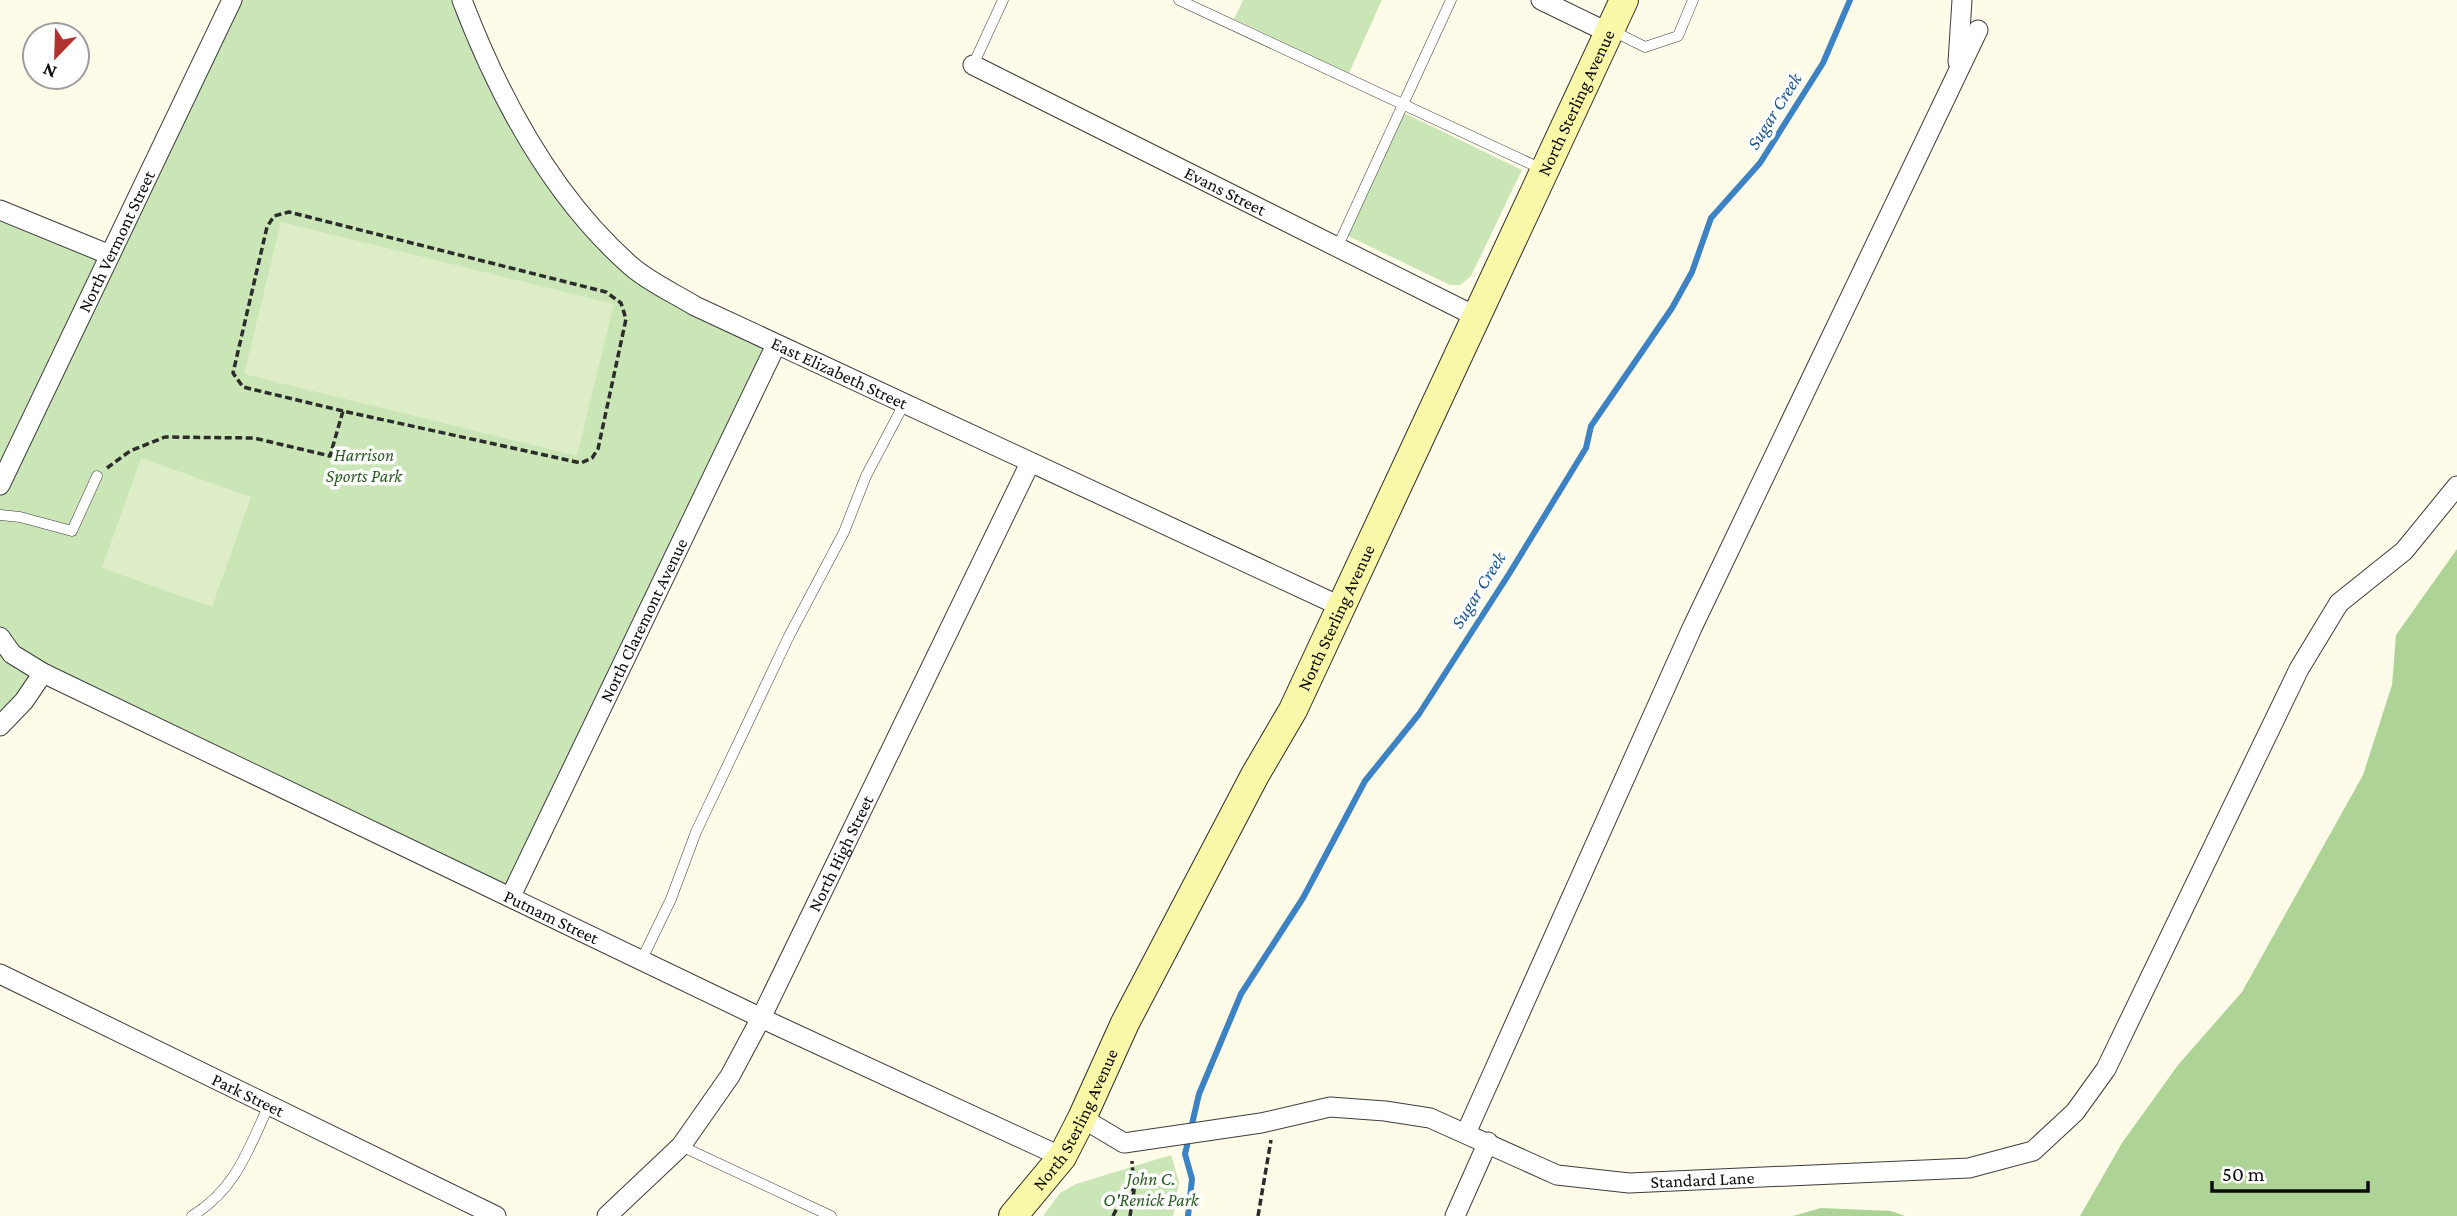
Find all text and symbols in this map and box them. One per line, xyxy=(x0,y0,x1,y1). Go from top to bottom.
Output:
north arrow xyxy=(21,21,91,91)
street label: North Sterling Avenue xyxy=(1533,27,1619,179)
text: N xyxy=(39,59,60,83)
water label: Sugar Creek xyxy=(1742,68,1806,153)
street label: Evans Street xyxy=(1181,162,1270,220)
street label: North Vermont Street xyxy=(74,166,159,315)
street label: East Elizabeth Street xyxy=(768,333,912,414)
park label: Harrison Sports Park xyxy=(326,445,403,486)
street label: North Claremont Avenue xyxy=(596,535,692,705)
street label: North Sterling Avenue xyxy=(1293,541,1379,694)
water label: Sugar Creek xyxy=(1446,547,1510,632)
street label: North High Street xyxy=(804,791,878,915)
street label: Putnam Street xyxy=(501,886,603,949)
street label: North Sterling Avenue xyxy=(1029,1046,1122,1194)
street label: Park Street xyxy=(209,1069,288,1121)
scale bar xyxy=(2212,1150,2368,1194)
text: 50 m xyxy=(2222,1162,2265,1186)
street label: Standard Lane xyxy=(1650,1167,1755,1192)
park label: John C. O'Renick Park xyxy=(1103,1169,1200,1210)

